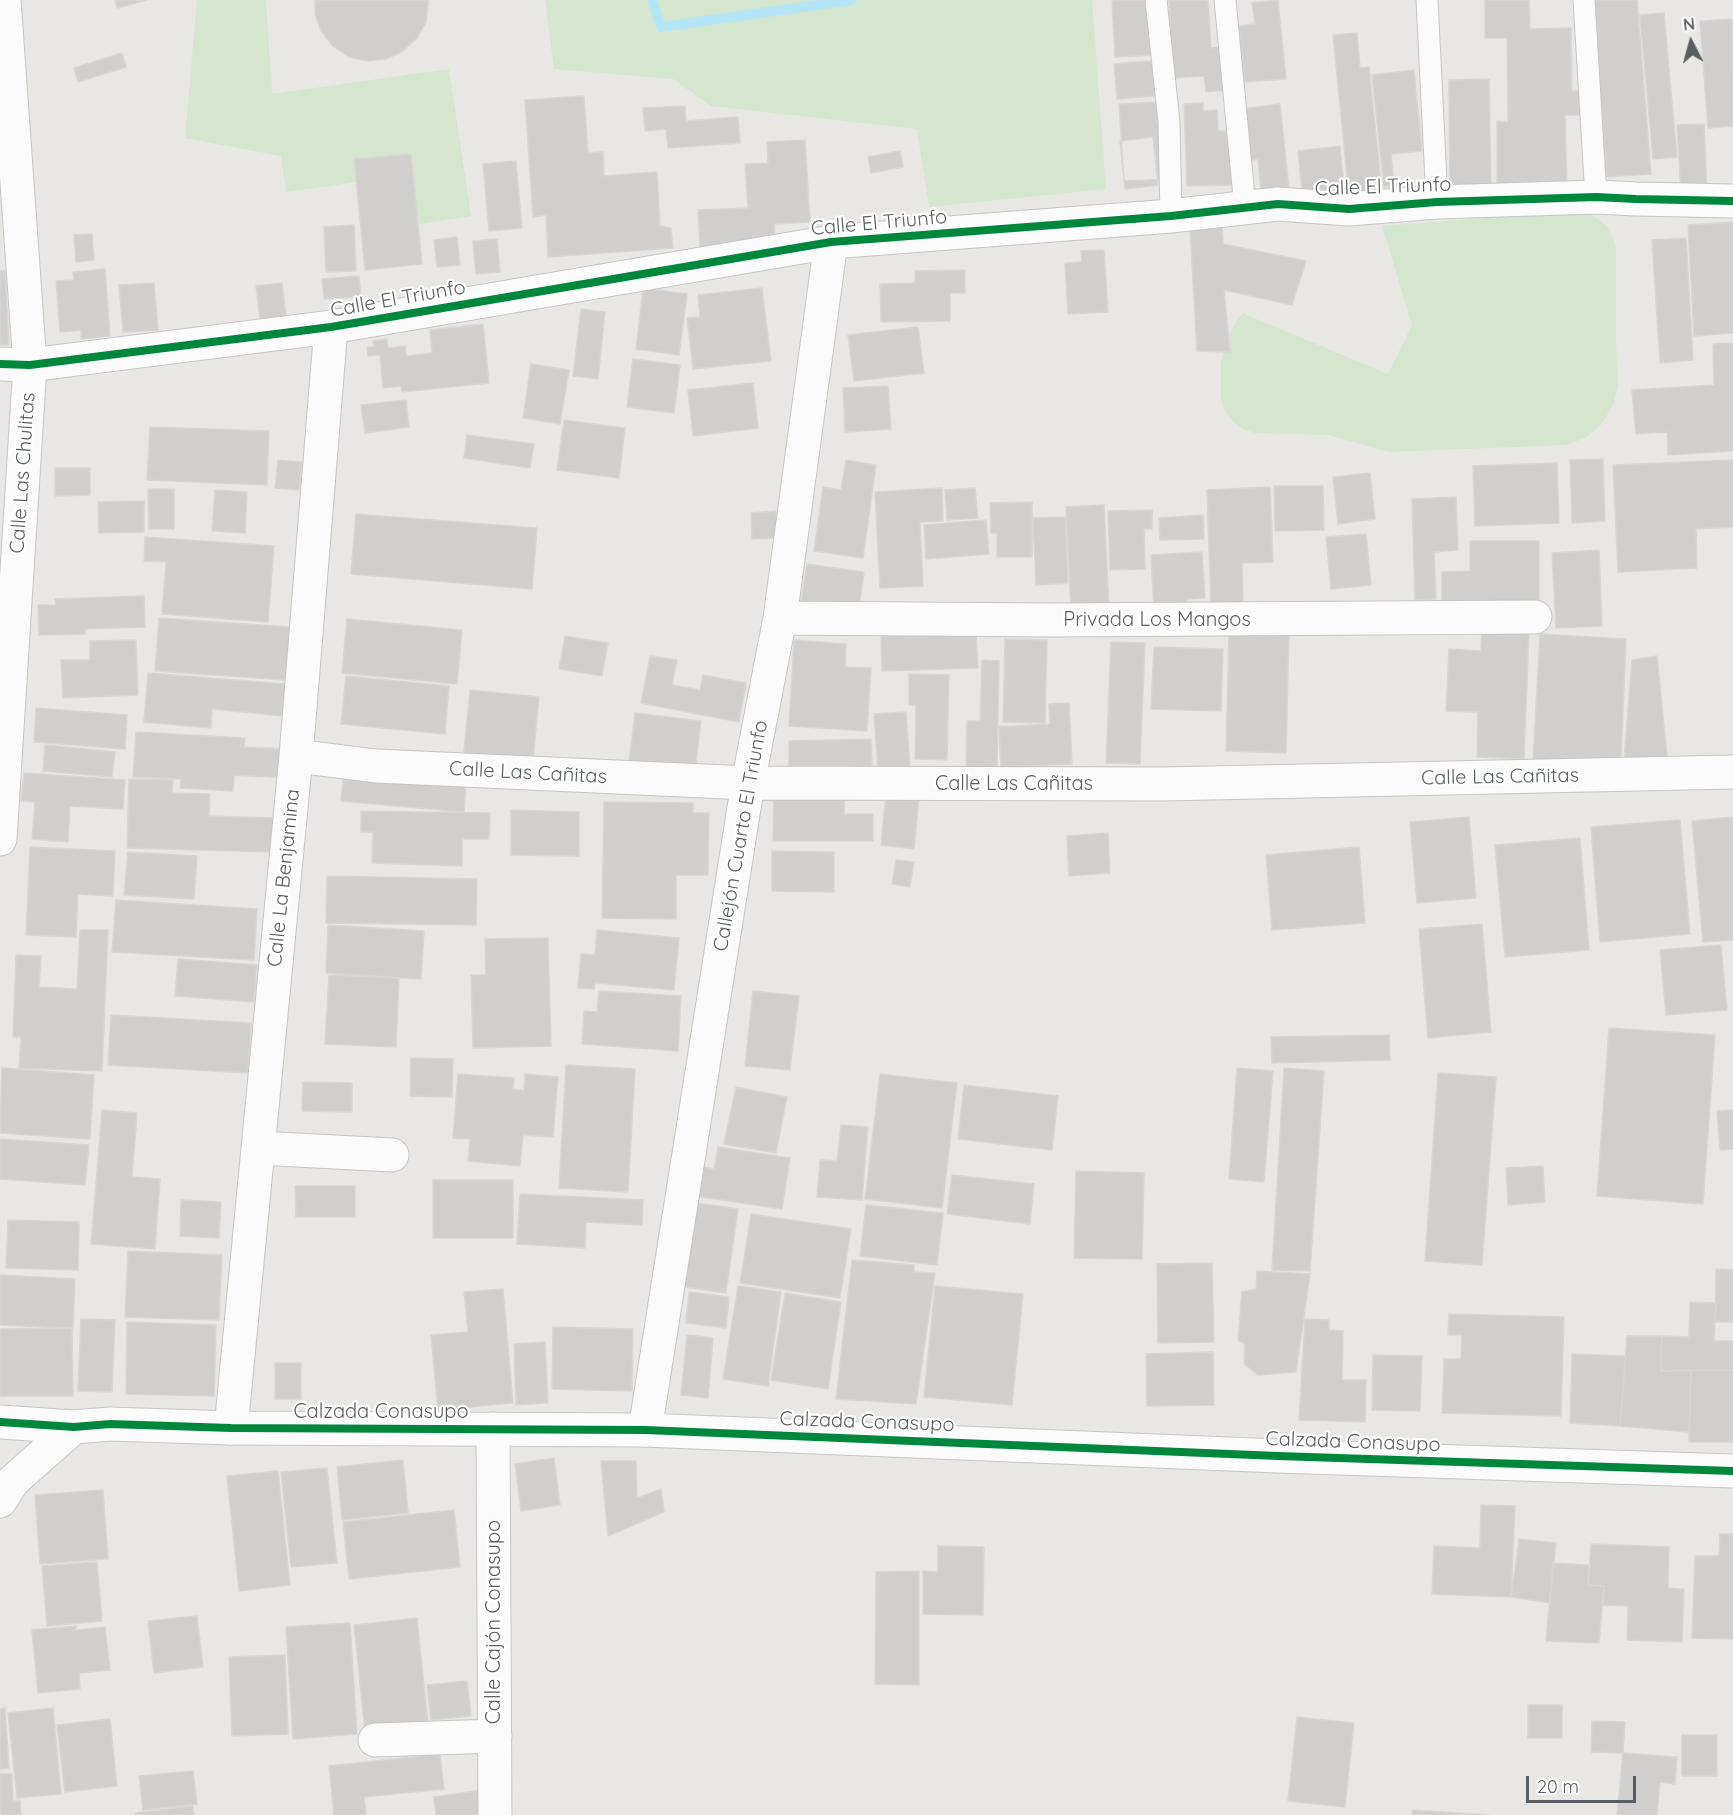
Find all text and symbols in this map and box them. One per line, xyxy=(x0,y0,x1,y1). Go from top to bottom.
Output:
north arrow xyxy=(1661,12,1721,72)
text: N xyxy=(1682,14,1696,35)
street label: Calle El Triunfo xyxy=(1314,173,1452,201)
street label: Calle El Triunfo xyxy=(810,205,948,241)
street label: Calle El Triunfo xyxy=(329,275,467,323)
street label: Calle Las Chulitas xyxy=(5,392,41,554)
street label: Privada Los Mangos xyxy=(1063,608,1251,632)
street label: Callejón Cuarto El Triunfo xyxy=(709,719,773,953)
street label: Calle Las Cañitas xyxy=(449,757,607,789)
street label: Calle Las Cañitas xyxy=(1421,764,1579,790)
street label: Calle Las Cañitas xyxy=(935,772,1093,796)
street label: Calle La Benjamina xyxy=(263,788,305,968)
street label: Calzada Conasupo xyxy=(294,1400,468,1424)
street label: Calzada Conasupo xyxy=(779,1407,955,1437)
street label: Calzada Conasupo xyxy=(1265,1427,1441,1457)
street label: Calle Cajón Conasupo xyxy=(482,1520,506,1724)
scale bar xyxy=(1529,1764,1638,1802)
text: 20 m xyxy=(1537,1775,1579,1798)

